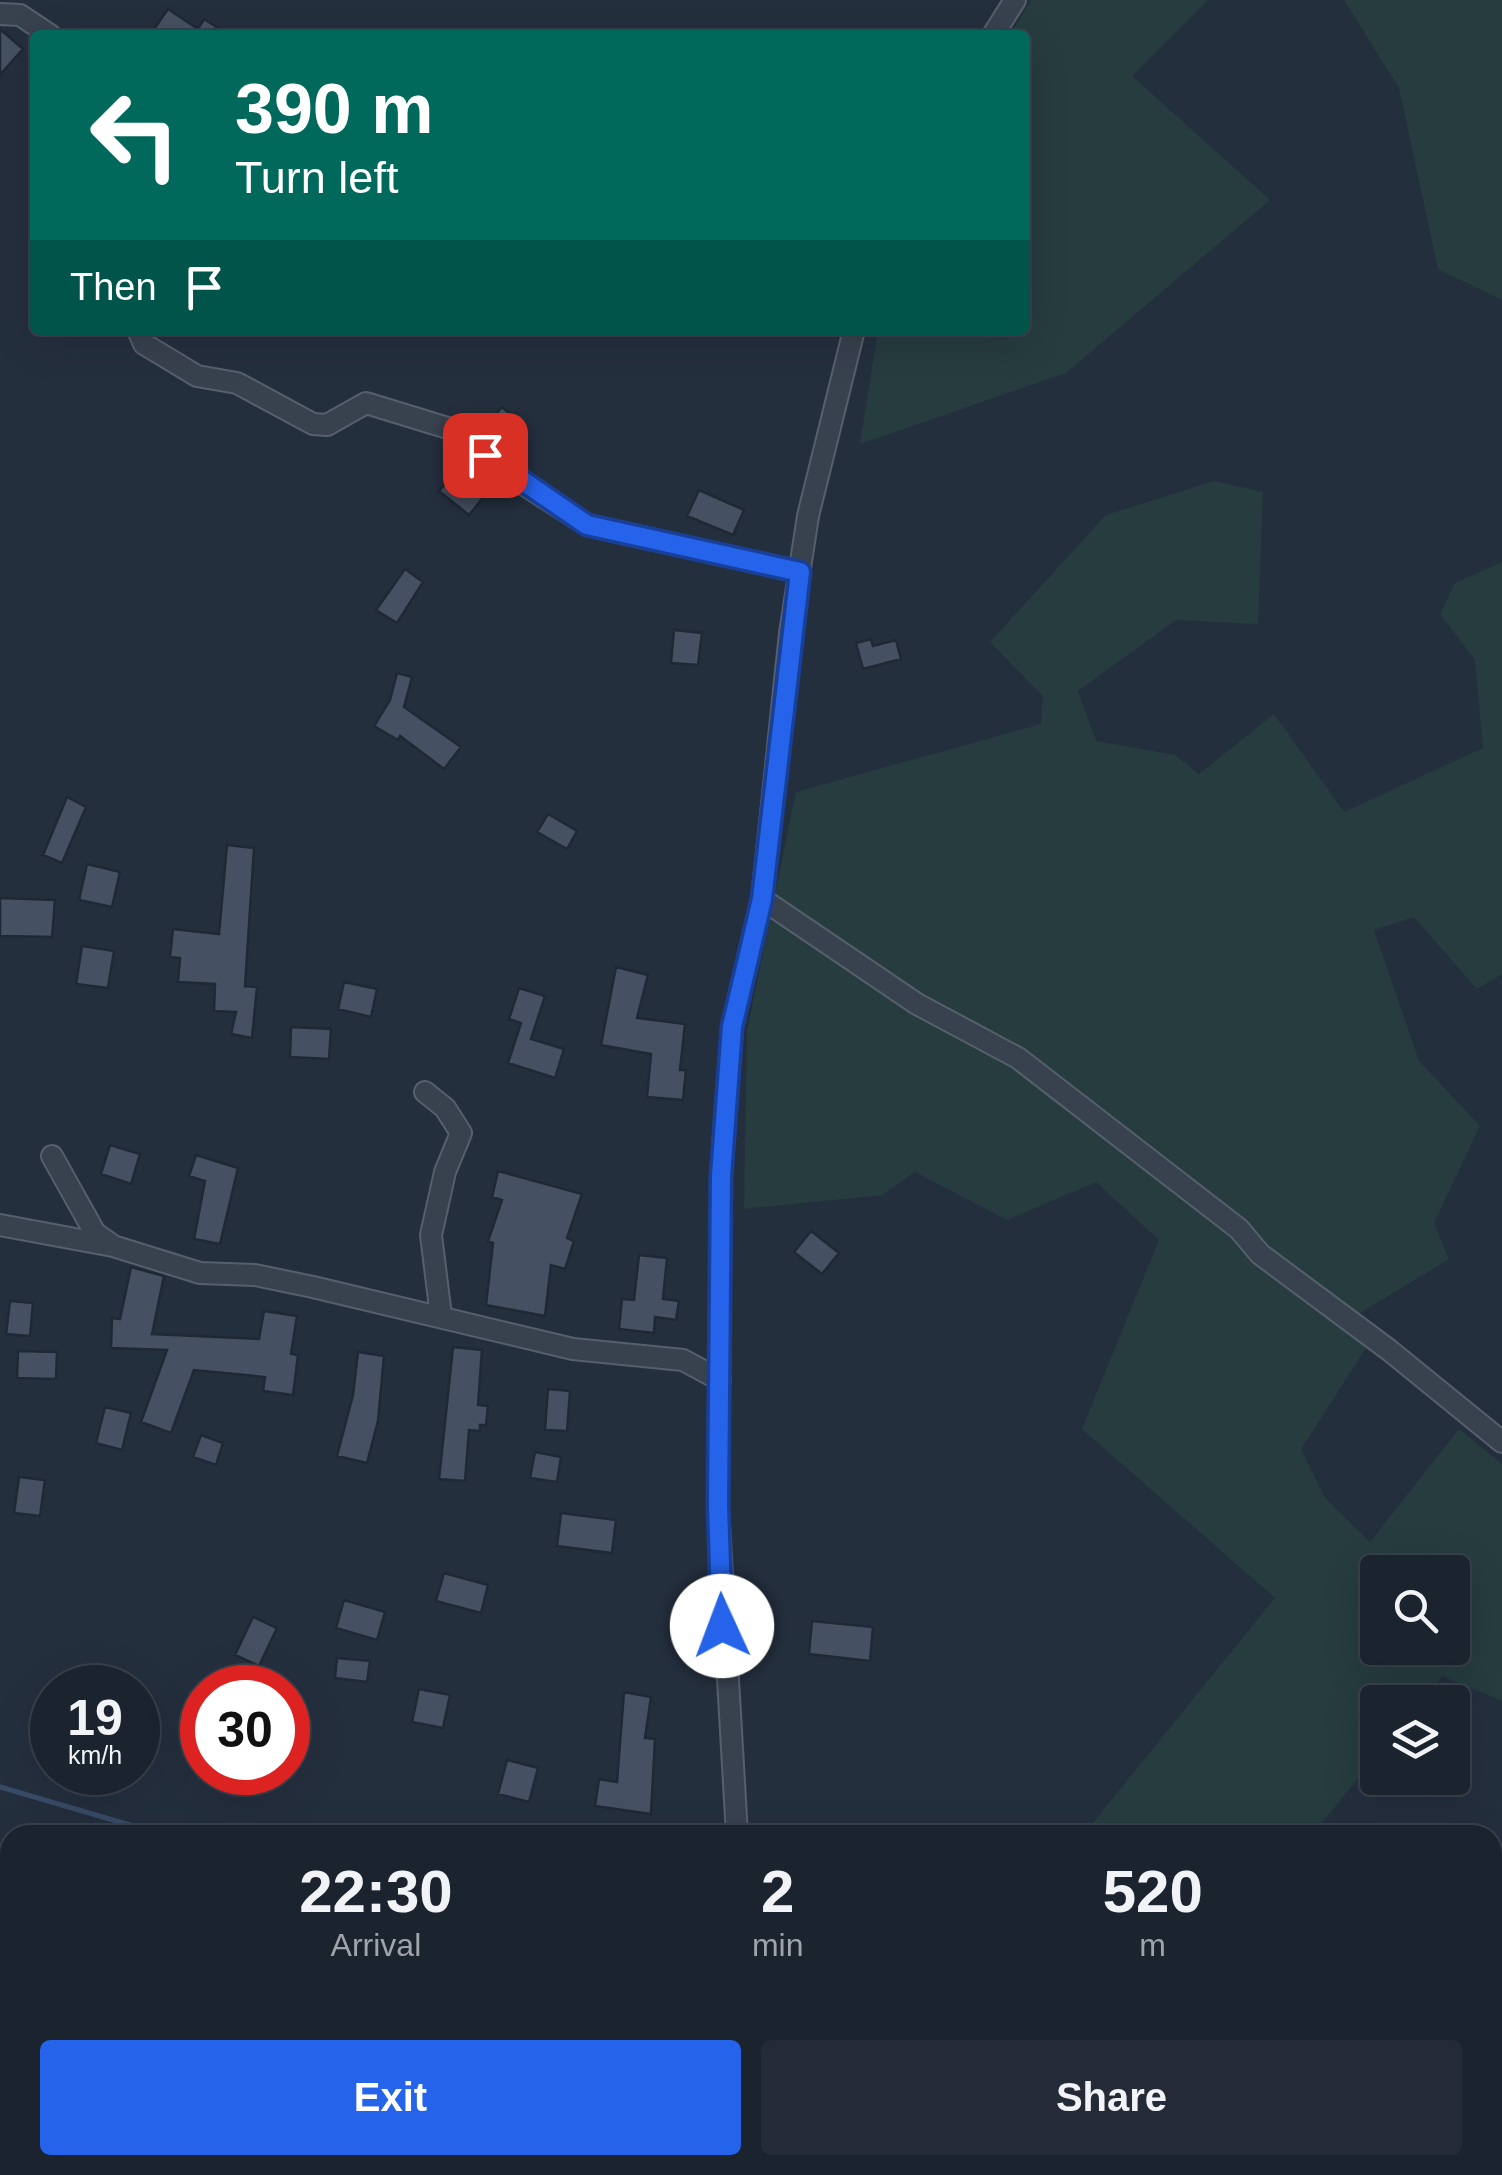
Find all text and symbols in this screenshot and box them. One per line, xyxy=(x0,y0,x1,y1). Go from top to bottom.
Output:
icon: left xyxy=(70,70,200,200)
text: 390 m xyxy=(235,70,433,148)
text: Turn left xyxy=(235,152,398,203)
icon: arrive xyxy=(177,260,232,315)
text: Then xyxy=(70,266,157,308)
pin xyxy=(443,413,528,498)
icon: arrive xyxy=(458,428,513,483)
map controls xyxy=(1360,1555,1470,1795)
button: search xyxy=(1360,1555,1470,1665)
position arrow xyxy=(670,1574,774,1678)
speed limit sign: 30 xyxy=(180,1665,310,1795)
button: layers xyxy=(1360,1685,1470,1795)
text: 19 xyxy=(67,1690,123,1746)
text: km/h xyxy=(68,1741,122,1769)
text: 22:30 xyxy=(299,1858,453,1925)
text: 2 xyxy=(761,1858,794,1925)
text: 520 xyxy=(1103,1858,1203,1925)
text: Arrival xyxy=(331,1927,421,1963)
text: min xyxy=(752,1927,803,1963)
text: m xyxy=(1139,1927,1166,1963)
button: Exit xyxy=(40,2040,741,2155)
button: Share xyxy=(761,2040,1462,2155)

